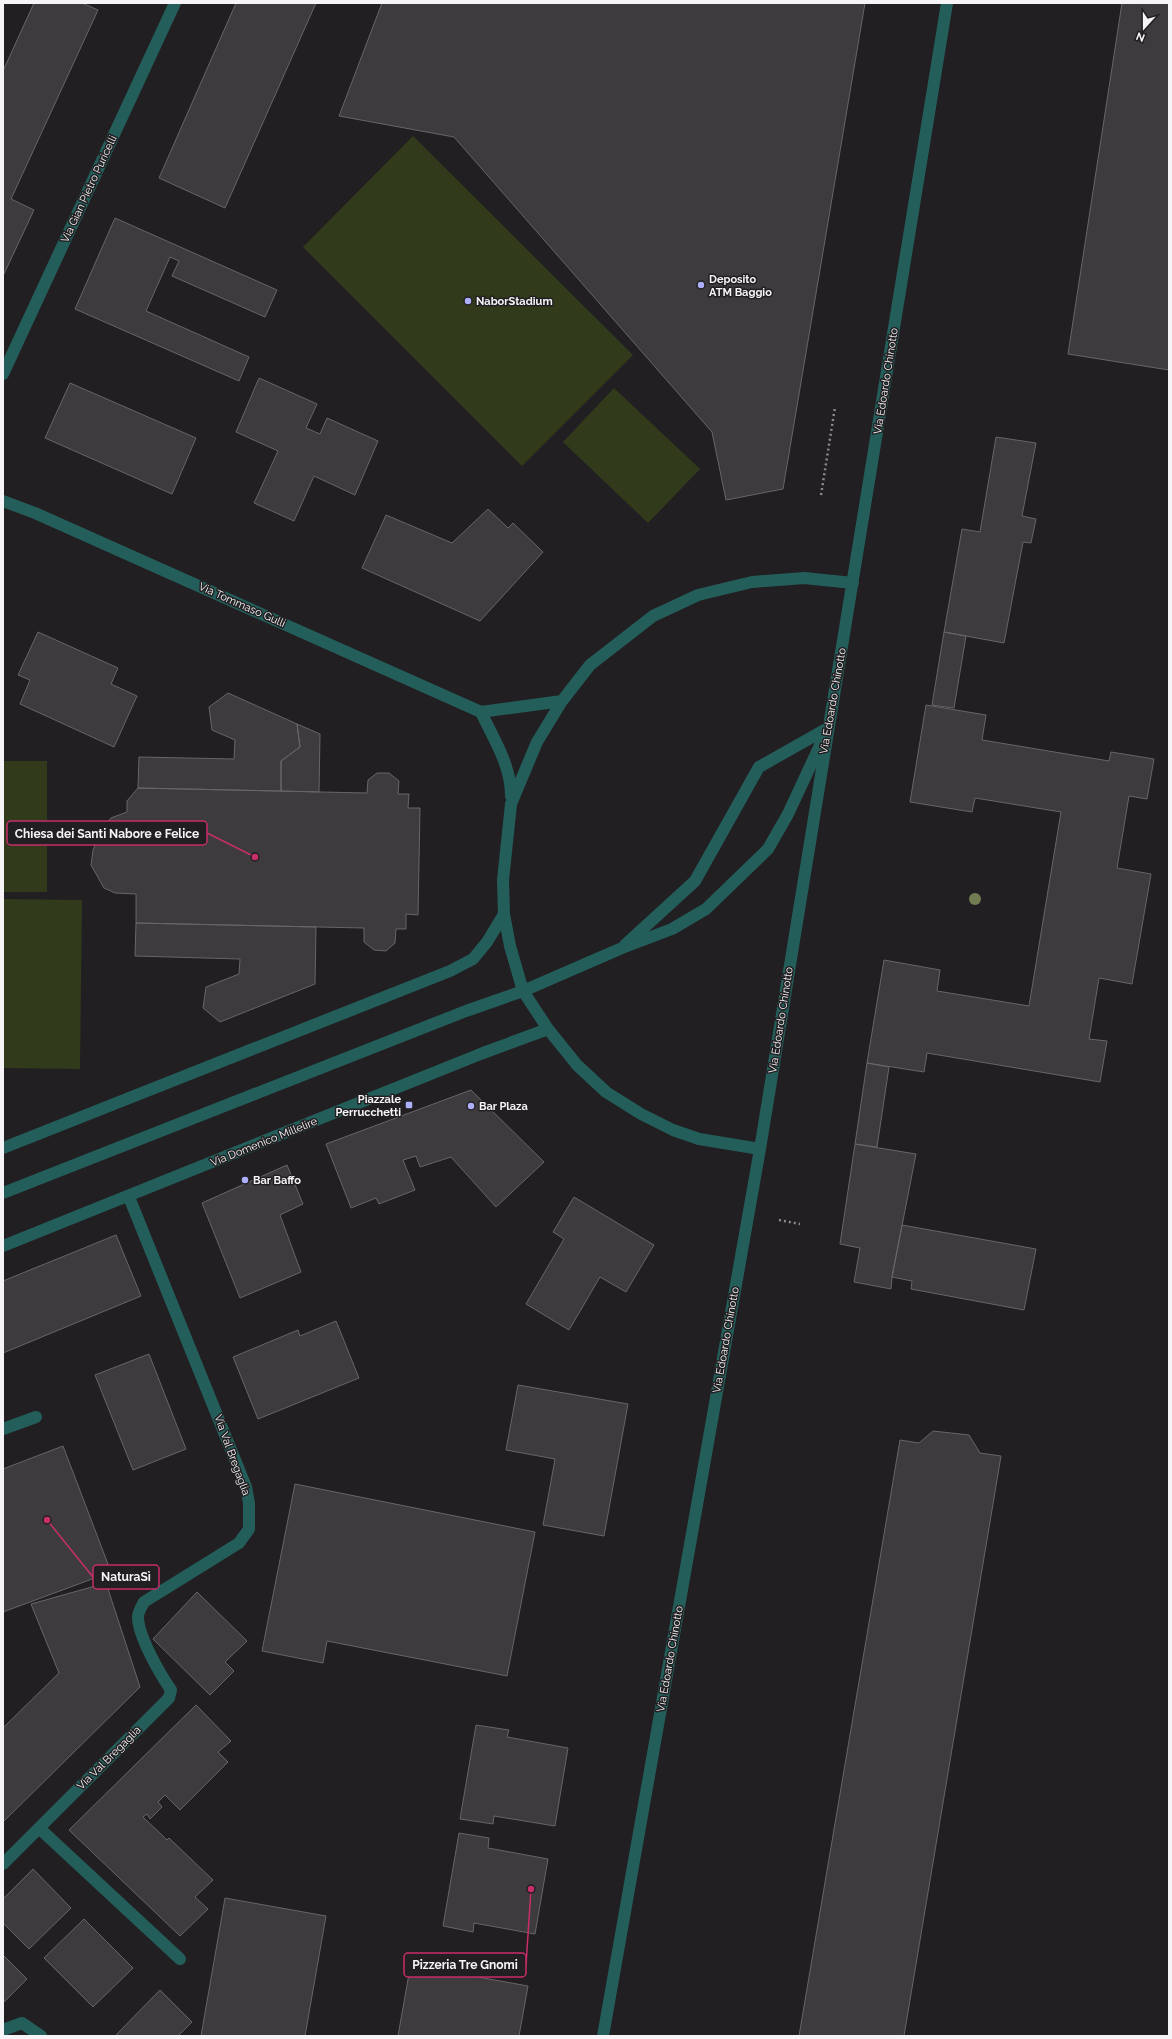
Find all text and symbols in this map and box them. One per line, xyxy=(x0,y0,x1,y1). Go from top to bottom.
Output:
north arrow xyxy=(1124,8,1164,48)
text: N xyxy=(1134,29,1147,44)
street label: Via Gian Pietro Puricelli xyxy=(58,133,120,245)
place label: Deposito ATM Baggio xyxy=(709,273,772,299)
marker: Deposito ATM Baggio xyxy=(696,280,706,290)
place label: NaborStadium xyxy=(476,295,553,308)
marker: NaborStadium xyxy=(463,296,473,306)
street label: Via Edoardo Chinotto xyxy=(871,326,901,435)
street label: Via Tommaso Gulli xyxy=(196,580,288,630)
street label: Via Edoardo Chinotto xyxy=(817,646,849,755)
callout: Chiesa dei Santi Nabore e Felice xyxy=(7,821,207,845)
text: Chiesa dei Santi Nabore e Felice xyxy=(15,827,199,841)
street label: Via Edoardo Chinotto xyxy=(766,965,796,1074)
place label: Piazzale Perrucchetti xyxy=(336,1093,401,1119)
marker: Piazzale Perrucchetti xyxy=(404,1100,414,1110)
place label: Bar Plaza xyxy=(479,1100,528,1113)
marker: Bar Plaza xyxy=(466,1101,476,1111)
street label: Via Domenico Millelire xyxy=(209,1114,320,1169)
place label: Bar Baffo xyxy=(253,1174,301,1187)
marker: Bar Baffo xyxy=(240,1175,250,1185)
street label: Via Edoardo Chinotto xyxy=(710,1285,742,1394)
street label: Via Val Bregaglia xyxy=(211,1413,253,1497)
callout: NaturaSì xyxy=(93,1565,159,1589)
text: NaturaSì xyxy=(101,1570,151,1584)
street label: Via Edoardo Chinotto xyxy=(654,1604,686,1713)
street label: Via Val Bregaglia xyxy=(74,1723,144,1793)
callout: Pizzeria Tre Gnomi xyxy=(404,1953,526,1977)
text: Pizzeria Tre Gnomi xyxy=(412,1958,518,1972)

